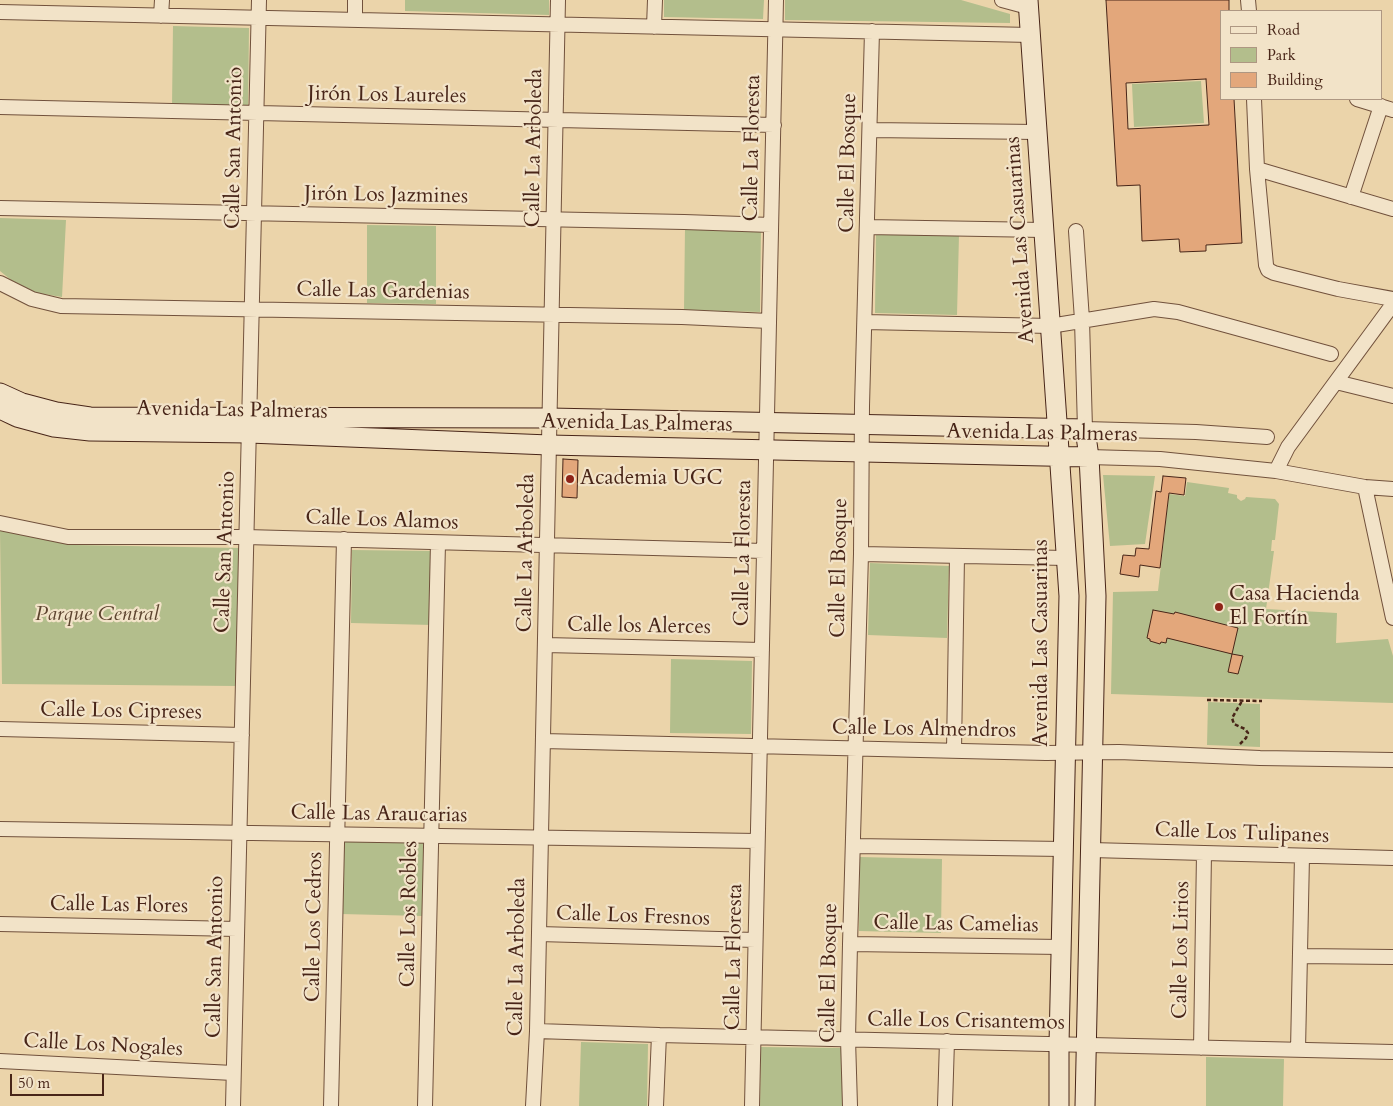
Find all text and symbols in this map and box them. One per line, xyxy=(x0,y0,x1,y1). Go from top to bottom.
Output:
legend xyxy=(1220,10,1383,100)
text: Road xyxy=(1267,20,1300,40)
text: Park xyxy=(1267,45,1296,65)
street label: Calle San Antonio xyxy=(221,67,249,229)
street label: Calle La Arboleda xyxy=(521,68,549,228)
text: Building xyxy=(1267,70,1323,90)
street label: Calle La Floresta xyxy=(739,74,767,222)
street label: Jirón Los Laureles xyxy=(307,82,467,110)
street label: Calle El Bosque xyxy=(835,93,863,233)
street label: Avenida Las Casuarinas xyxy=(1001,136,1041,344)
street label: Jirón Los Jazmines xyxy=(304,182,468,210)
street label: Calle Las Gardenias xyxy=(296,278,470,306)
street label: Avenida Las Palmeras xyxy=(136,397,328,425)
street label: Avenida Las Palmeras xyxy=(541,410,733,438)
street label: Avenida Las Palmeras xyxy=(946,420,1138,448)
place label: Academia UGC xyxy=(580,466,723,492)
street label: Calle San Antonio xyxy=(211,471,241,633)
street label: Calle La Arboleda xyxy=(513,473,541,633)
marker: Academia UGC xyxy=(564,473,576,485)
street label: Calle La Floresta xyxy=(730,479,758,627)
street label: Calle El Bosque xyxy=(826,498,854,638)
street label: Calle Los Alamos xyxy=(305,506,459,536)
street label: Avenida Las Casuarinas xyxy=(1029,539,1055,747)
place label: Casa Hacienda El Fortín xyxy=(1229,582,1360,632)
marker: Casa Hacienda El Fortín xyxy=(1213,601,1225,613)
park label: Parque Central xyxy=(35,602,159,628)
street label: Calle los Alerces xyxy=(567,613,711,641)
street label: Calle Los Cipreses xyxy=(40,698,202,726)
street label: Calle Los Almendros xyxy=(832,716,1016,744)
street label: Calle Las Araucarias xyxy=(290,801,468,829)
street label: Calle Los Tulipanes xyxy=(1154,818,1330,850)
street label: Calle Los Robles xyxy=(396,840,424,988)
street label: Calle Los Cedros xyxy=(301,852,329,1002)
street label: Calle San Antonio xyxy=(202,876,230,1038)
street label: Calle La Arboleda xyxy=(504,877,532,1037)
street label: Calle Los Lirios xyxy=(1168,881,1196,1019)
street label: Calle La Floresta xyxy=(721,883,749,1031)
street label: Calle Las Flores xyxy=(50,892,188,920)
street label: Calle Los Fresnos xyxy=(556,902,710,932)
street label: Calle El Bosque xyxy=(816,903,844,1043)
street label: Calle Las Camelias xyxy=(873,911,1039,939)
street label: Calle Los Crisantemos xyxy=(867,1008,1065,1036)
street label: Calle Los Nogales xyxy=(23,1029,183,1063)
scale bar xyxy=(12,1064,106,1096)
text: 50 m xyxy=(18,1073,50,1093)

